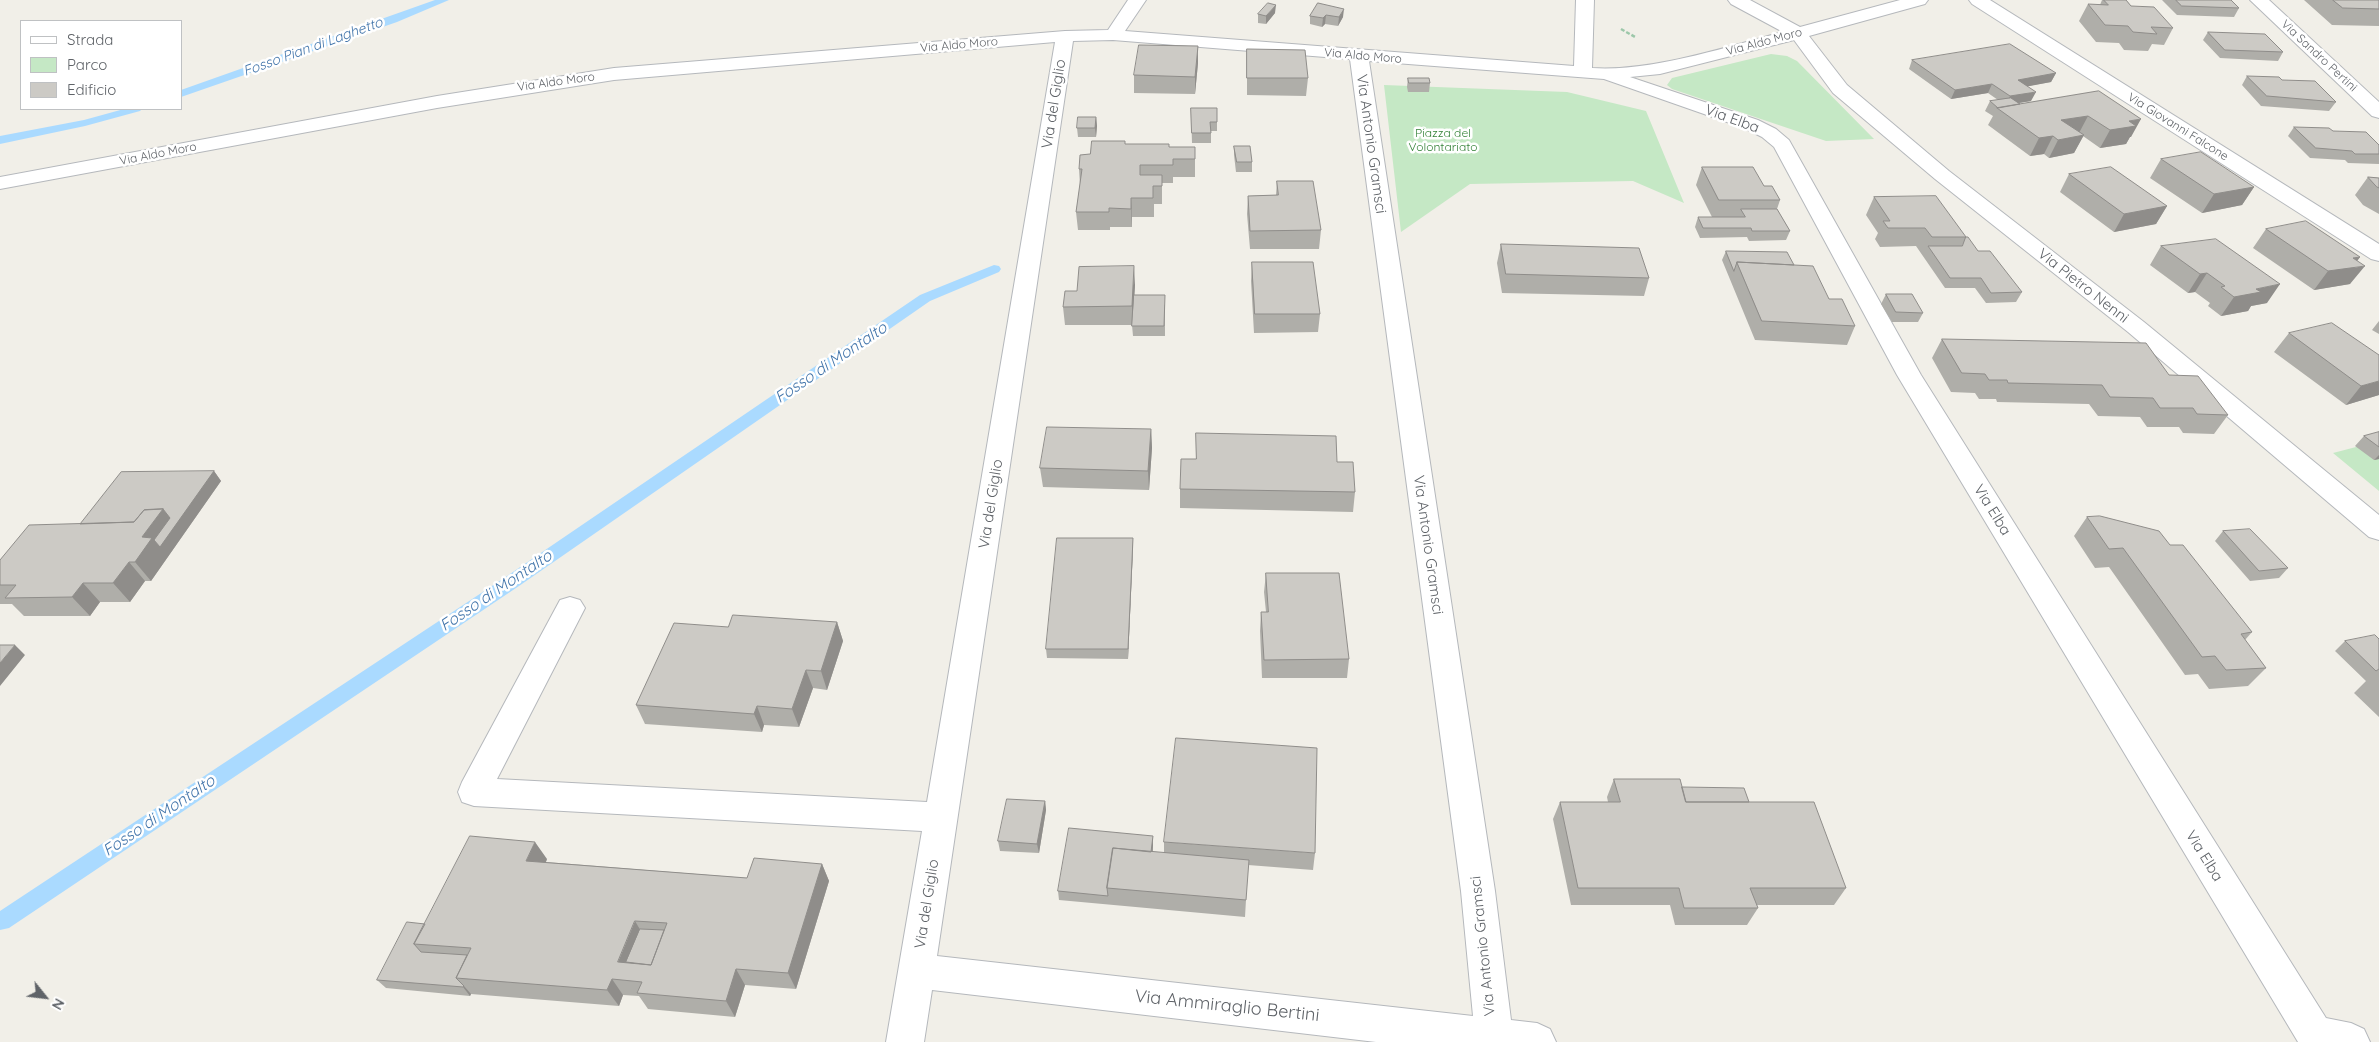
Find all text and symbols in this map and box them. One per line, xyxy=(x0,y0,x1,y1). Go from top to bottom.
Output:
water label: Fosso Pian di Laghetto xyxy=(241,14,385,80)
street label: Via Sandro Pertini xyxy=(2278,17,2360,95)
legend xyxy=(20,20,182,110)
street label: Via Aldo Moro xyxy=(1724,25,1804,59)
text: Strada xyxy=(67,30,113,49)
street label: Via Aldo Moro xyxy=(919,34,999,56)
street label: Via Aldo Moro xyxy=(1323,45,1403,67)
text: Parco xyxy=(67,55,107,74)
street label: Via del Giglio xyxy=(1038,58,1070,150)
street label: Via Aldo Moro xyxy=(516,69,596,95)
street label: Via Antonio Gramsci xyxy=(1352,73,1390,215)
text: Edificio xyxy=(67,80,116,99)
street label: Via Giovanni Falcone xyxy=(2125,90,2231,164)
street label: Via Elba xyxy=(1702,101,1762,137)
park label: Piazza del Volontariato xyxy=(1409,126,1477,154)
street label: Via Aldo Moro xyxy=(118,139,198,169)
street label: Via Pietro Nenni xyxy=(2034,245,2132,327)
water label: Fosso di Montalto xyxy=(771,318,891,408)
street label: Via del Giglio xyxy=(975,458,1007,550)
street label: Via Antonio Gramsci xyxy=(1409,474,1447,616)
street label: Via Elba xyxy=(1969,481,2015,539)
water label: Fosso di Montalto xyxy=(436,546,556,636)
water label: Fosso di Montalto xyxy=(99,771,219,861)
street label: Via Elba xyxy=(2181,827,2227,885)
street label: Via del Giglio xyxy=(911,858,943,950)
street label: Via Antonio Gramsci xyxy=(1467,875,1499,1017)
north arrow xyxy=(20,972,70,1022)
street label: Via Ammiraglio Bertini xyxy=(1134,986,1320,1026)
text: N xyxy=(48,995,68,1013)

